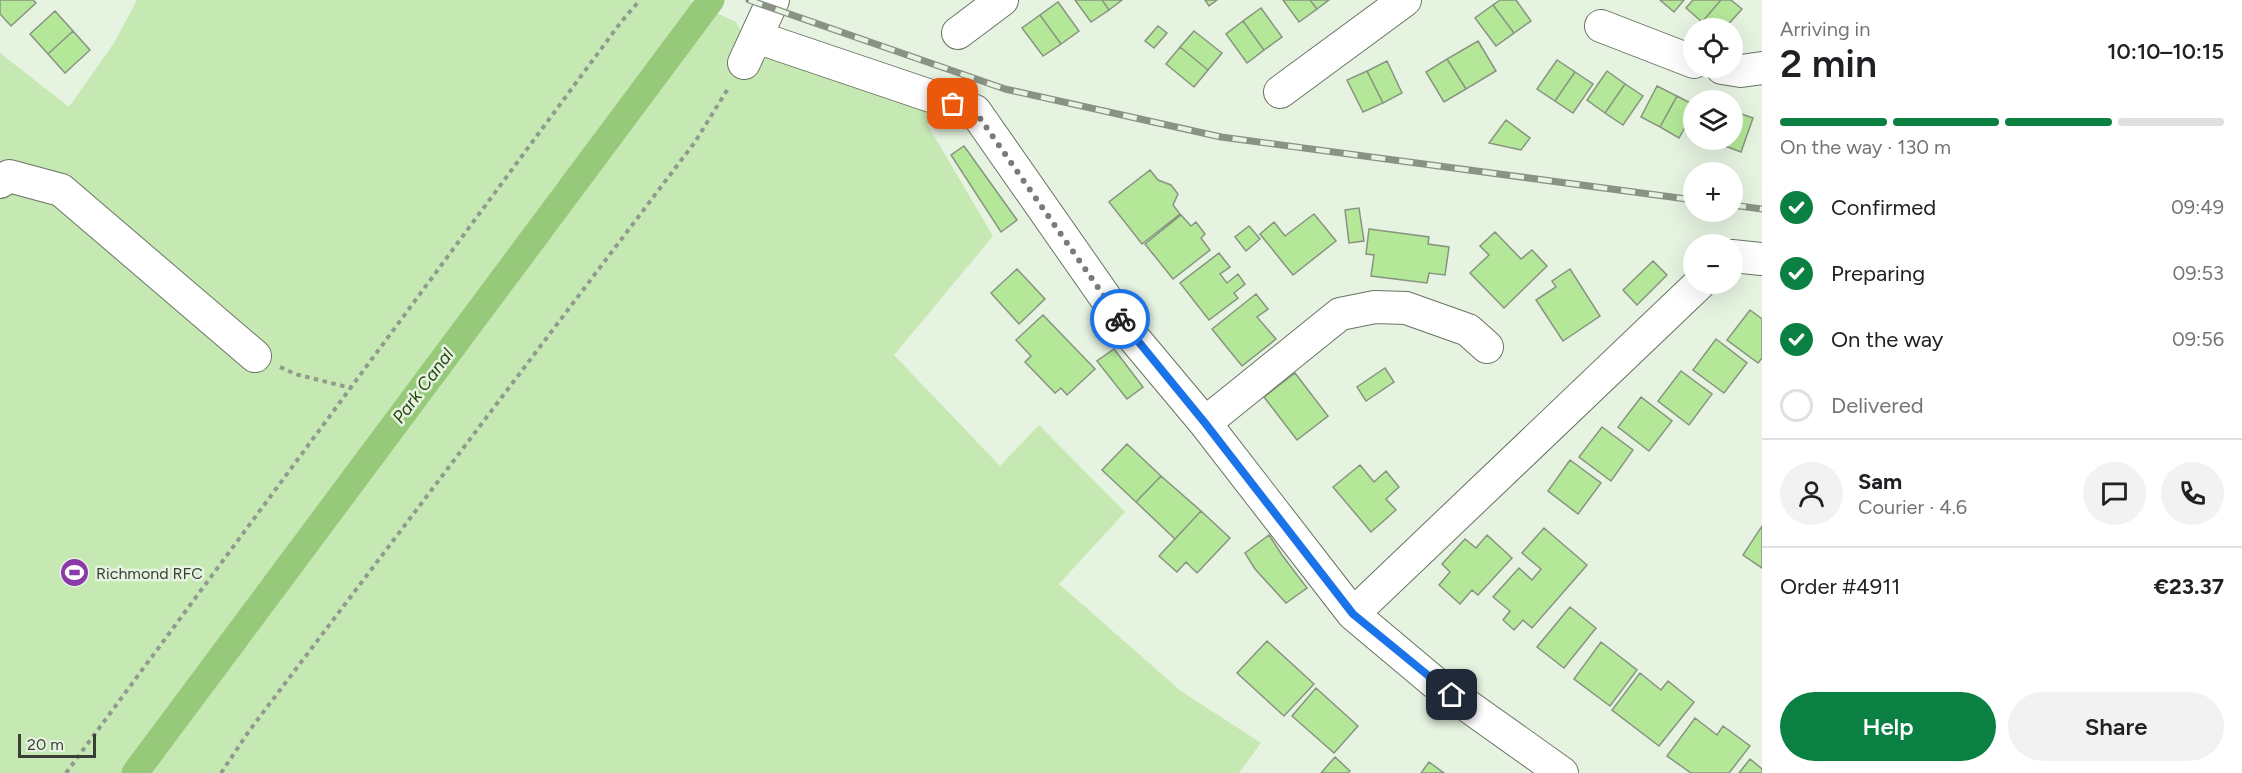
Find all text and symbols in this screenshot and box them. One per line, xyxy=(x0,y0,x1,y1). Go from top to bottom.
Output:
text: Arriving in xyxy=(1780,17,1870,41)
map controls xyxy=(1683,18,1743,294)
button: locate xyxy=(1683,18,1743,78)
text: 10:10–10:15 xyxy=(2107,38,2224,65)
text: 2 min xyxy=(1780,40,1877,87)
pin xyxy=(927,78,978,129)
icon: bag xyxy=(936,87,969,120)
button: layers xyxy=(1683,90,1743,150)
text: On the way · 130 m xyxy=(1780,135,1951,159)
button: + xyxy=(1683,162,1743,222)
icon: check xyxy=(1780,191,1813,224)
text: Confirmed xyxy=(1831,194,1936,221)
text: 09:49 xyxy=(2171,195,2224,219)
button: − xyxy=(1683,234,1743,294)
icon: check xyxy=(1780,257,1813,290)
text: Preparing xyxy=(1831,260,1925,287)
text: 09:53 xyxy=(2172,261,2224,285)
courier xyxy=(1090,289,1150,349)
icon: bike xyxy=(1104,303,1137,336)
icon: check xyxy=(1780,323,1813,356)
text: On the way xyxy=(1831,326,1943,353)
text: 09:56 xyxy=(2172,327,2224,351)
water label: Park Canal xyxy=(388,343,459,428)
text: Delivered xyxy=(1831,392,1924,419)
button: person xyxy=(1780,462,1843,525)
button: chat xyxy=(2083,462,2146,525)
button: phone xyxy=(2161,462,2224,525)
text: Sam xyxy=(1858,468,1902,495)
text: Courier · 4.6 xyxy=(1858,495,1967,519)
sports icon: Richmond RFC xyxy=(59,557,91,589)
place label: Richmond RFC xyxy=(96,564,203,583)
text: Order #4911 xyxy=(1780,573,1900,600)
text: €23.37 xyxy=(2154,573,2224,600)
pin xyxy=(1426,669,1477,720)
icon: home xyxy=(1435,678,1468,711)
button: Help xyxy=(1780,692,1996,761)
button: Share xyxy=(2008,692,2224,761)
scale bar xyxy=(18,731,96,758)
text: 20 m xyxy=(27,735,64,754)

